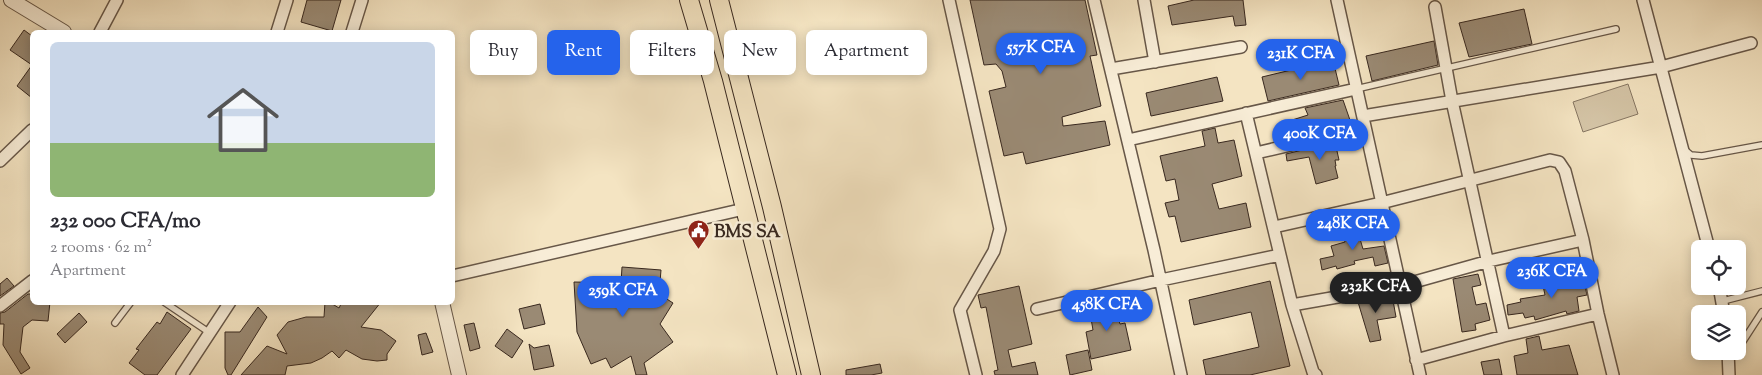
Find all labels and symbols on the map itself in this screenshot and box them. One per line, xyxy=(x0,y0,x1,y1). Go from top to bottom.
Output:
pin: 557K CFA xyxy=(989,32,1093,75)
pin: 231K CFA xyxy=(1249,38,1353,81)
pin: 400K CFA xyxy=(1268,119,1372,161)
pin: 248K CFA xyxy=(1301,208,1405,251)
public building icon: BMS SA xyxy=(686,219,710,250)
place label: BMS SA xyxy=(714,220,781,246)
pin: 236K CFA xyxy=(1500,256,1604,299)
pin: 232K CFA xyxy=(1324,272,1428,314)
pin: 259K CFA xyxy=(571,276,675,318)
pin: 458K CFA xyxy=(1055,290,1159,332)

